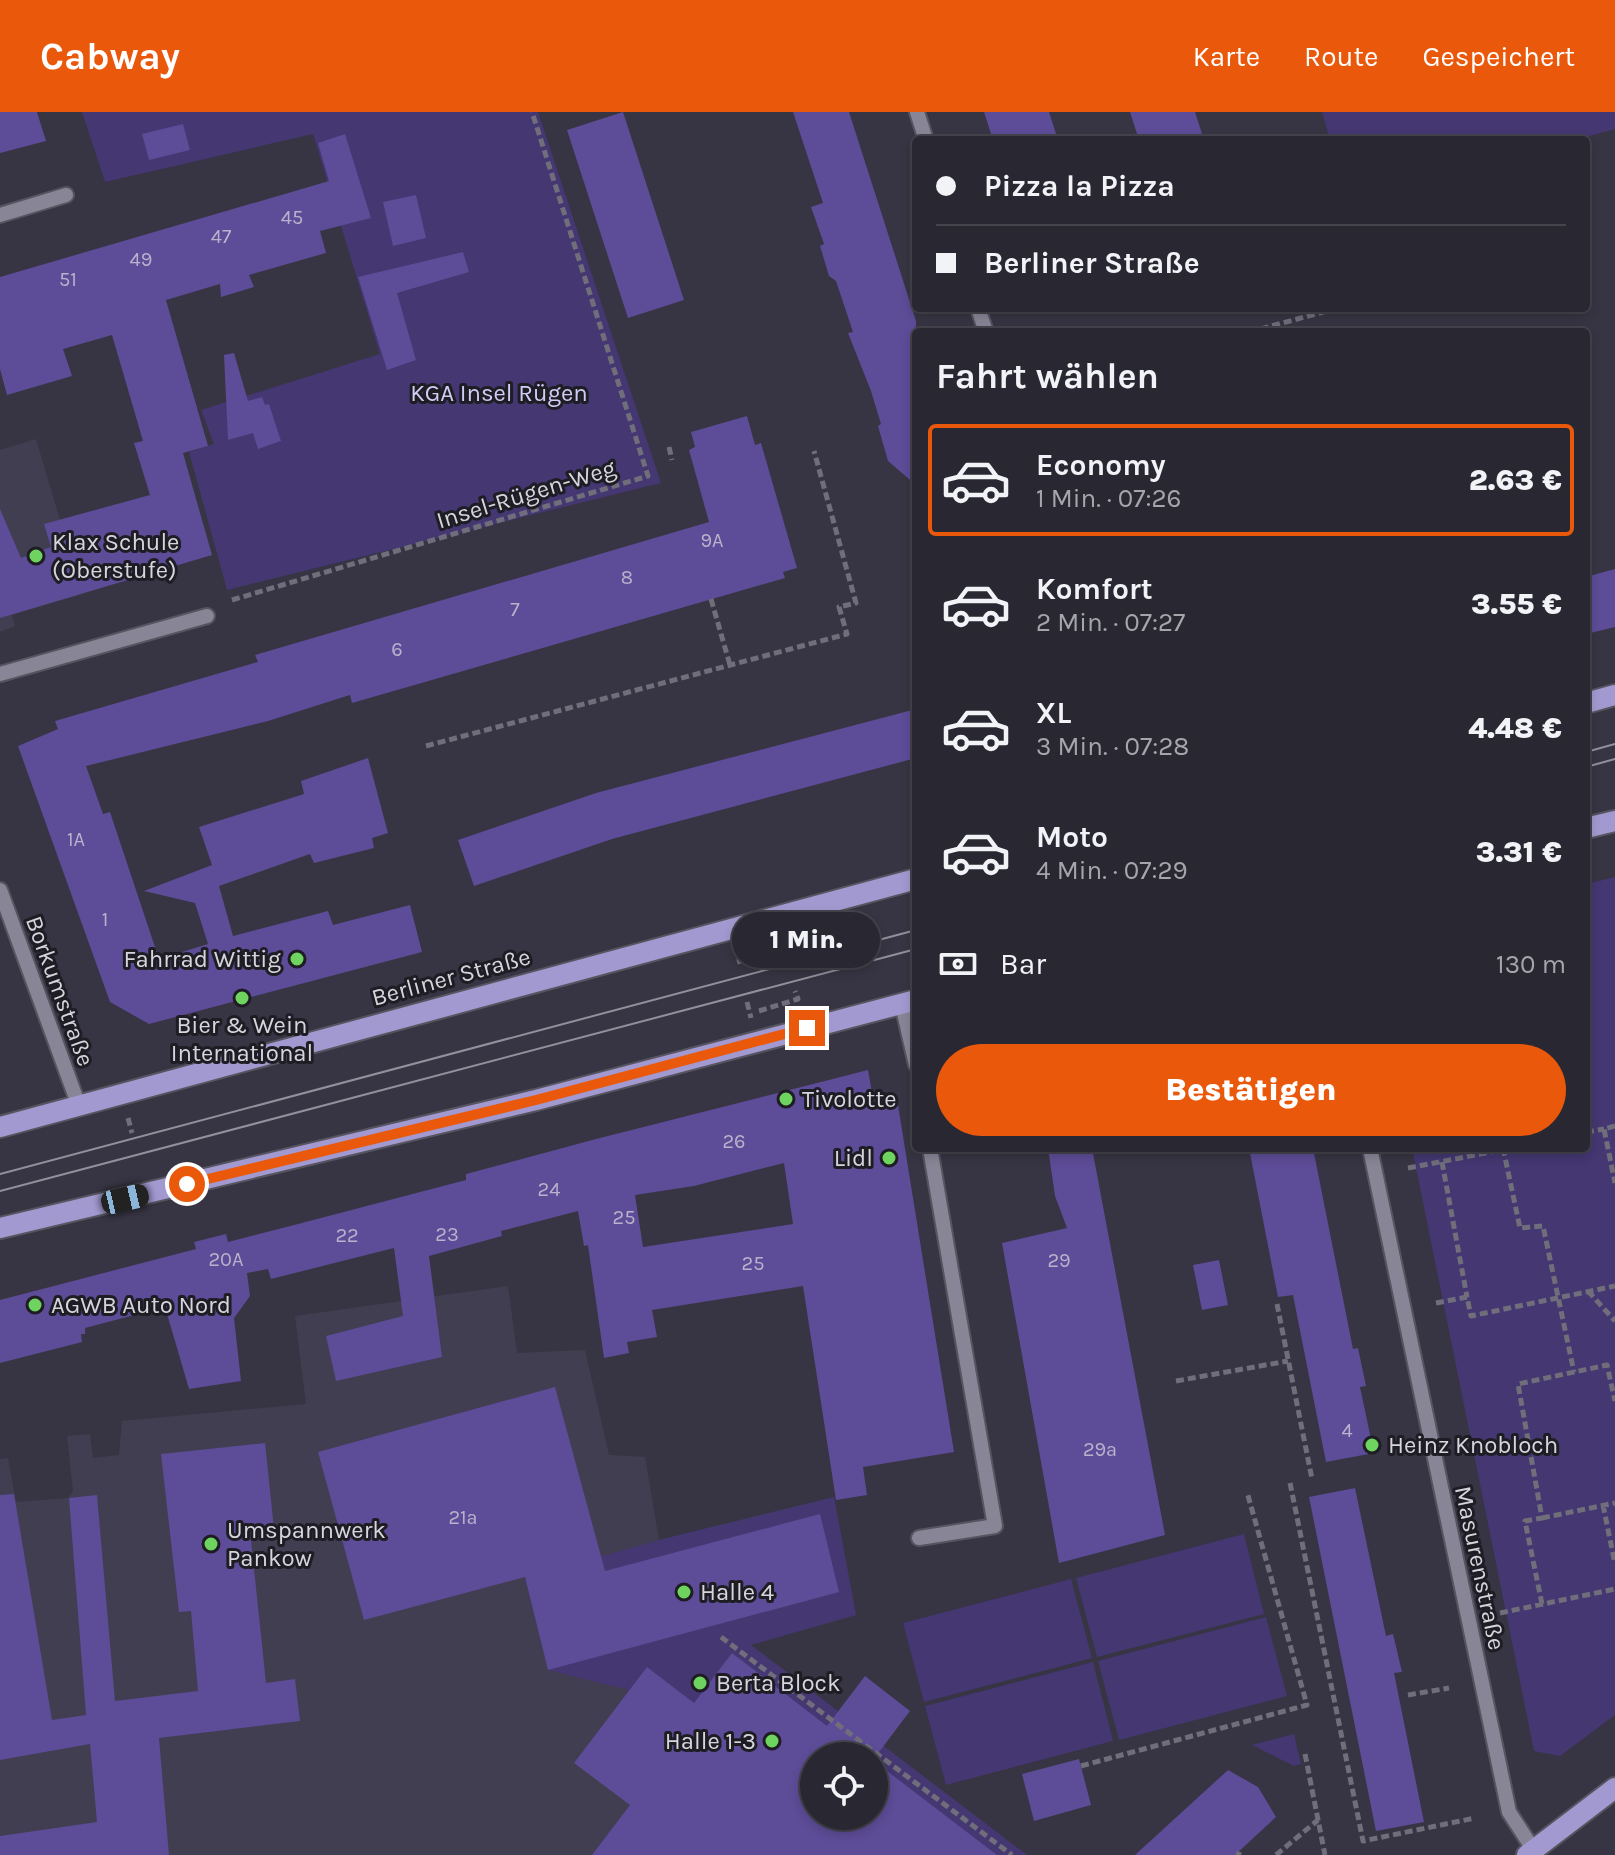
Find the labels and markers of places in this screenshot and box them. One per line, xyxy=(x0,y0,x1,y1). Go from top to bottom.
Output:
place label: Klax Schule (Oberstufe) xyxy=(52,528,179,584)
marker: Klax Schule (Oberstufe) xyxy=(27,547,45,565)
place label: Fahrrad Wittig xyxy=(123,945,281,973)
marker: Fahrrad Wittig xyxy=(288,950,306,968)
marker: Bier & Wein International xyxy=(233,989,251,1007)
place label: Bier & Wein International xyxy=(171,1011,313,1067)
place label: Tivolotte xyxy=(802,1085,897,1113)
marker: Tivolotte xyxy=(777,1090,795,1108)
place label: Lidl xyxy=(834,1144,873,1172)
marker: Lidl xyxy=(880,1149,898,1167)
place label: AGWB Auto Nord xyxy=(51,1291,231,1319)
marker: AGWB Auto Nord xyxy=(26,1296,44,1314)
place label: Heinz Knobloch xyxy=(1388,1431,1558,1459)
marker: Heinz Knobloch xyxy=(1363,1436,1381,1454)
place label: Umspannwerk Pankow xyxy=(227,1516,386,1572)
marker: Umspannwerk Pankow xyxy=(202,1535,220,1553)
place label: Halle 4 xyxy=(700,1578,774,1606)
marker: Halle 4 xyxy=(675,1583,693,1601)
place label: Berta Block xyxy=(716,1669,841,1697)
marker: Berta Block xyxy=(691,1674,709,1692)
place label: Halle 1-3 xyxy=(665,1727,756,1755)
marker: Halle 1-3 xyxy=(763,1732,781,1750)

